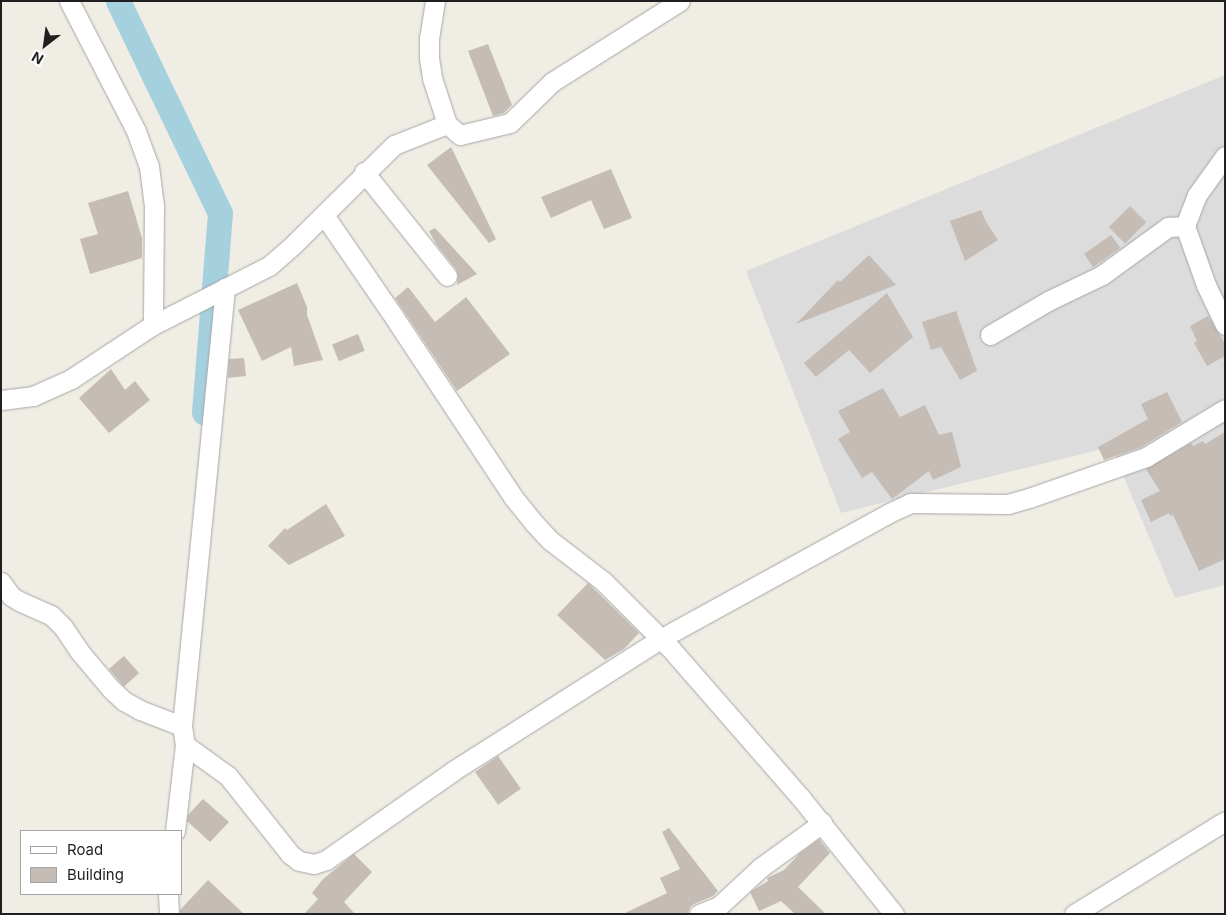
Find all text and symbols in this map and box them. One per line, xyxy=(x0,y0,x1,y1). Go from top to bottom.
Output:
north arrow xyxy=(20,20,70,70)
text: N xyxy=(28,48,46,68)
legend xyxy=(20,830,182,895)
text: Road xyxy=(67,840,103,859)
text: Building xyxy=(67,865,124,884)

